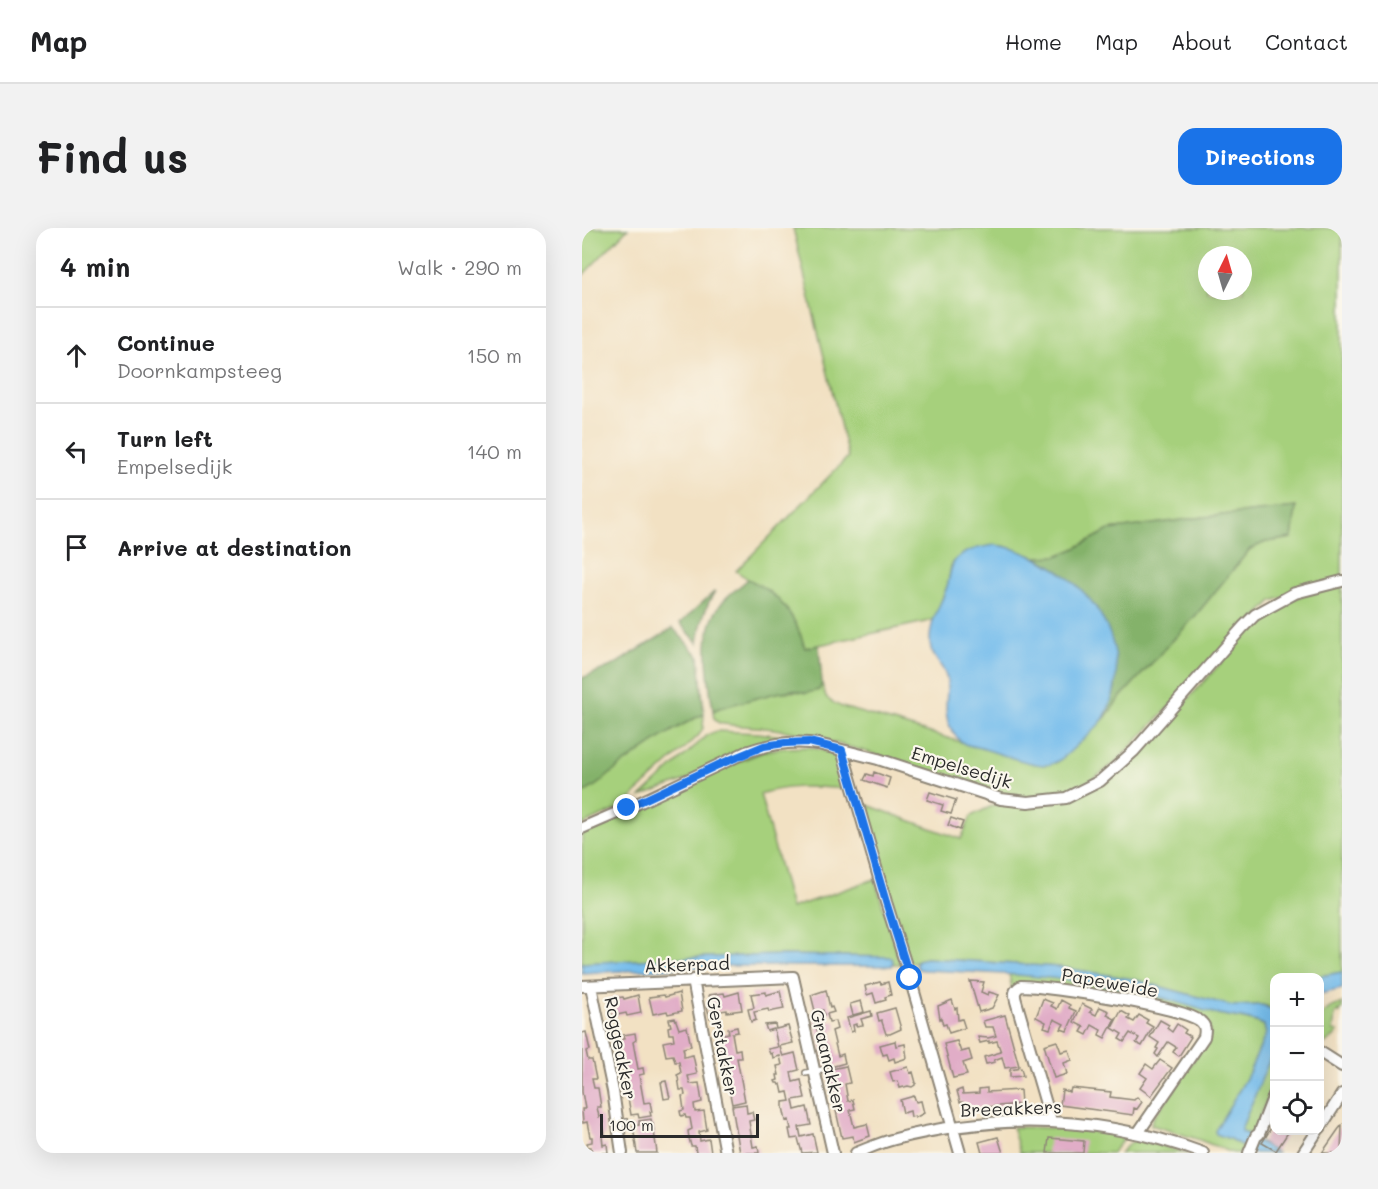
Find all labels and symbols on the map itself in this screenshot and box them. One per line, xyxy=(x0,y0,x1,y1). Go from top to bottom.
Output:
north arrow xyxy=(1198,246,1252,300)
street label: Empelsedijk xyxy=(909,740,1015,794)
route end xyxy=(613,794,639,820)
street label: Akkerpad xyxy=(644,951,730,977)
street label: Papeweide xyxy=(1060,962,1160,1002)
route start xyxy=(896,964,922,990)
street label: Roggeakker xyxy=(599,994,643,1102)
street label: Gerstakker xyxy=(702,994,744,1098)
street label: Graanakker xyxy=(805,1007,853,1115)
street label: Breeakkers xyxy=(960,1094,1062,1122)
scale bar xyxy=(600,1111,759,1138)

